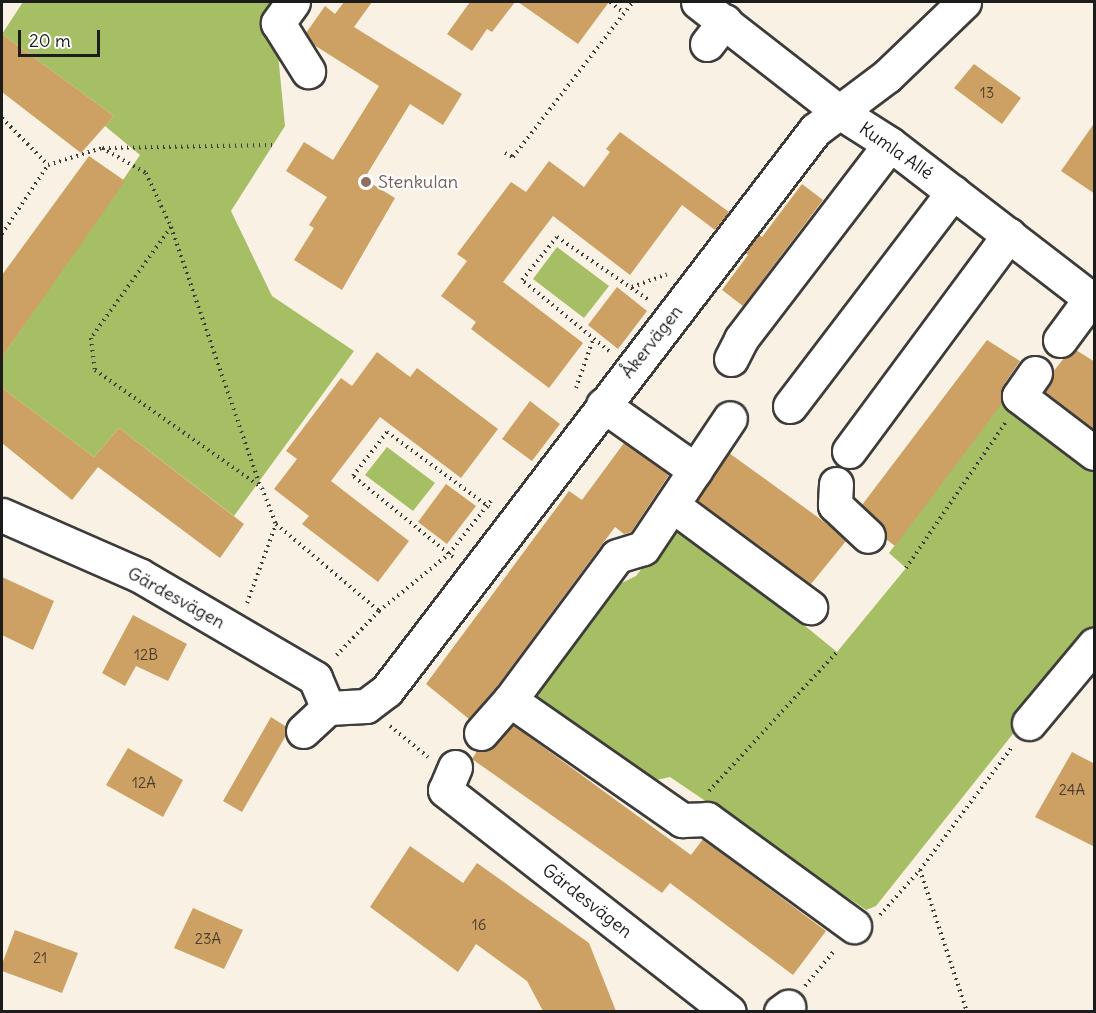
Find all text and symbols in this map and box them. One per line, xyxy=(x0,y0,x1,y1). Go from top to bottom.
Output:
scale bar xyxy=(21,18,104,56)
text: 20 m xyxy=(29,29,71,52)
house number: 13 xyxy=(980,84,994,102)
street label: Kumla Allé xyxy=(855,118,937,184)
place label: Stenkulan xyxy=(378,171,458,193)
marker: Stenkulan xyxy=(359,175,373,189)
street label: Åkervägen xyxy=(617,301,687,383)
street label: Gärdesvägen xyxy=(124,562,228,634)
house number: 12B xyxy=(134,646,158,664)
house number: 12A xyxy=(132,774,156,792)
house number: 24A xyxy=(1059,781,1085,799)
street label: Gärdesvägen xyxy=(538,859,636,943)
house number: 16 xyxy=(472,916,486,934)
house number: 23A xyxy=(195,930,221,948)
house number: 21 xyxy=(33,949,47,967)

